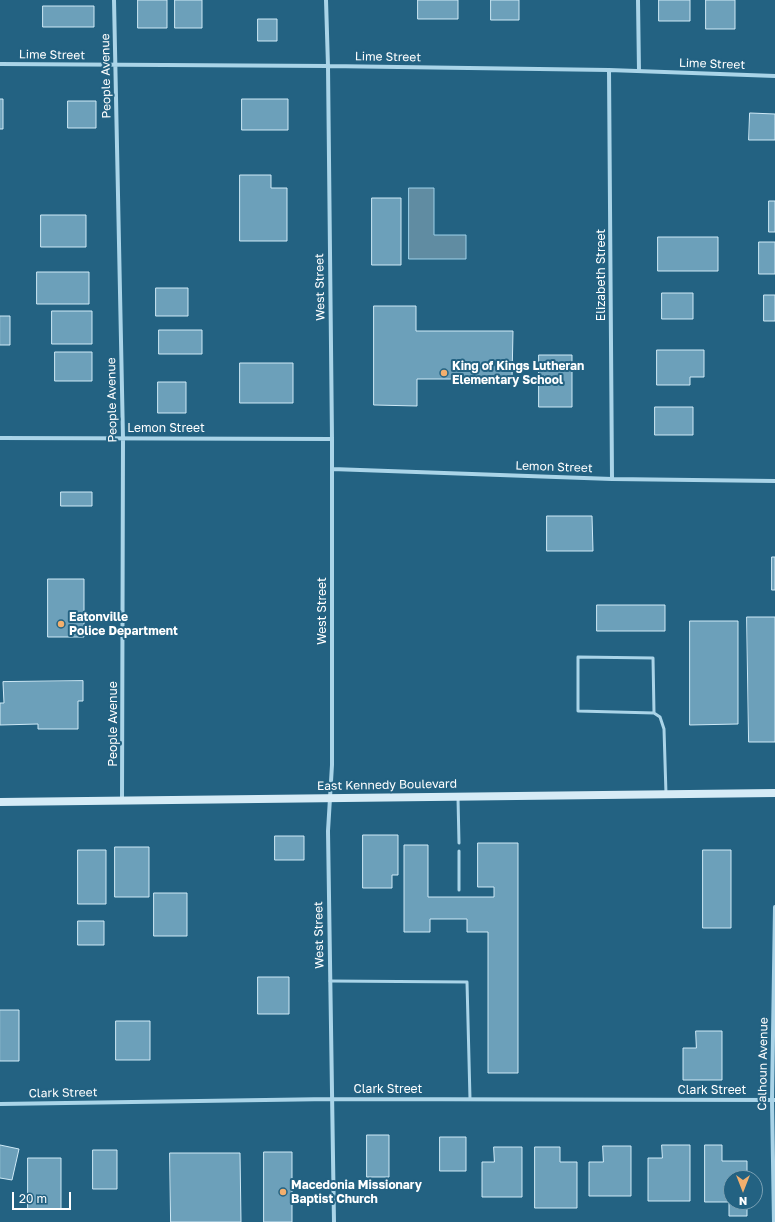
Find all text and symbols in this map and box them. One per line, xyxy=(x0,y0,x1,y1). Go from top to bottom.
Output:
street label: People Avenue xyxy=(98,33,114,119)
street label: Lime Street xyxy=(19,47,85,63)
street label: Lime Street xyxy=(355,49,421,65)
street label: Lime Street xyxy=(679,56,745,72)
street label: Elizabeth Street xyxy=(594,229,608,321)
street label: West Street xyxy=(312,253,328,321)
street label: People Avenue xyxy=(104,357,120,443)
place label: King of Kings Lutheran Elementary School xyxy=(452,359,584,387)
marker: King of Kings Lutheran Elementary School xyxy=(439,368,449,378)
street label: Lemon Street xyxy=(127,421,205,435)
street label: Lemon Street xyxy=(515,458,593,476)
street label: West Street xyxy=(315,577,329,645)
place label: Eatonville Police Department xyxy=(69,610,178,638)
marker: Eatonville Police Department xyxy=(56,619,66,629)
street label: People Avenue xyxy=(106,681,120,767)
street label: East Kennedy Boulevard xyxy=(317,777,457,793)
street label: West Street xyxy=(311,901,327,969)
street label: Calhoun Avenue xyxy=(755,1017,771,1111)
street label: Clark Street xyxy=(354,1082,422,1096)
street label: Clark Street xyxy=(678,1083,746,1097)
street label: Clark Street xyxy=(28,1085,98,1101)
north arrow xyxy=(723,1170,763,1210)
place label: Macedonia Missionary Baptist Church xyxy=(291,1178,422,1206)
scale bar xyxy=(14,1184,73,1210)
marker: Macedonia Missionary Baptist Church xyxy=(278,1187,288,1197)
text: 20 m xyxy=(19,1191,47,1206)
text: N xyxy=(739,1195,747,1208)

